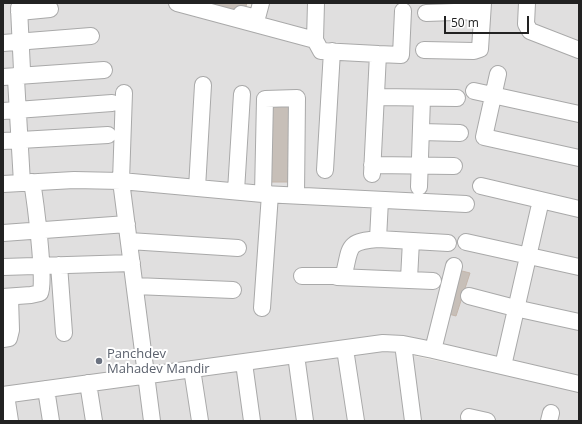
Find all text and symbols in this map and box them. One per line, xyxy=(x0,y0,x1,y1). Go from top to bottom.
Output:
scale bar xyxy=(446,8,531,34)
text: 50 m xyxy=(451,14,479,31)
place label: Panchdev Mahadev Mandir xyxy=(107,346,210,377)
marker: Panchdev Mahadev Mandir xyxy=(94,356,104,366)

